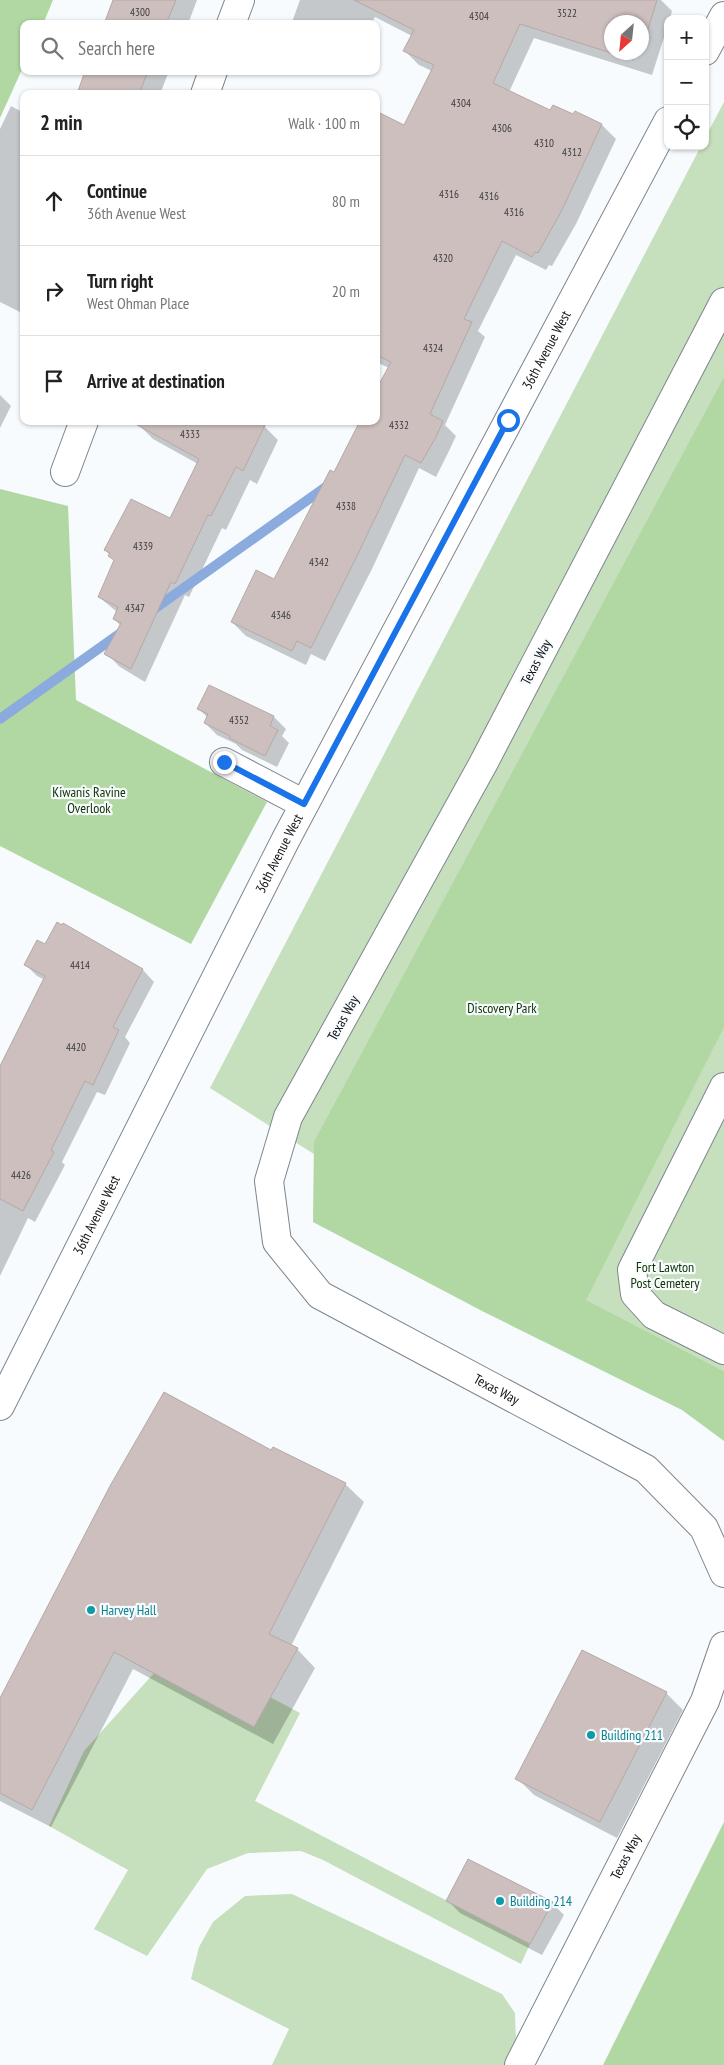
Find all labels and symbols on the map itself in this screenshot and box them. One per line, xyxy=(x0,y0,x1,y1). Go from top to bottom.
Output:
house number: 4300 xyxy=(130,5,150,19)
house number: 3522 xyxy=(557,6,577,20)
house number: 4304 xyxy=(469,9,489,23)
north arrow xyxy=(604,15,649,60)
house number: 4304 xyxy=(451,96,471,110)
house number: 4306 xyxy=(492,121,512,135)
house number: 4310 xyxy=(534,136,554,150)
house number: 4312 xyxy=(562,145,582,159)
house number: 4316 xyxy=(439,187,459,201)
house number: 4316 xyxy=(479,189,499,203)
house number: 4316 xyxy=(504,205,524,219)
house number: 4320 xyxy=(433,251,453,265)
street label: 36th Avenue West xyxy=(518,307,575,392)
house number: 4324 xyxy=(423,341,443,355)
route start xyxy=(497,409,520,432)
house number: 4332 xyxy=(389,418,409,432)
house number: 4333 xyxy=(180,427,200,441)
house number: 4338 xyxy=(336,499,356,513)
house number: 4339 xyxy=(133,539,153,553)
house number: 4342 xyxy=(309,555,329,569)
house number: 4347 xyxy=(125,601,145,615)
house number: 4346 xyxy=(271,608,291,622)
street label: Texas Way xyxy=(517,636,556,688)
house number: 4352 xyxy=(229,713,249,727)
route end xyxy=(213,751,236,774)
park label: Kiwanis Ravine Overlook xyxy=(52,783,126,817)
street label: 36th Avenue West xyxy=(251,811,307,896)
house number: 4414 xyxy=(70,958,90,972)
street label: Texas Way xyxy=(323,992,363,1044)
park label: Discovery Park xyxy=(467,999,537,1017)
house number: 4420 xyxy=(66,1040,86,1054)
house number: 4426 xyxy=(11,1168,31,1182)
street label: 36th Avenue West xyxy=(69,1172,124,1258)
park label: Fort Lawton Post Cemetery xyxy=(631,1258,700,1292)
street label: Texas Way xyxy=(471,1370,523,1409)
place label: Harvey Hall xyxy=(101,1601,157,1619)
marker: Harvey Hall xyxy=(85,1604,97,1616)
place label: Building 211 xyxy=(601,1726,663,1744)
marker: Building 211 xyxy=(585,1729,597,1741)
street label: Texas Way xyxy=(606,1830,645,1883)
place label: Building 214 xyxy=(510,1892,573,1910)
marker: Building 214 xyxy=(494,1895,506,1907)

